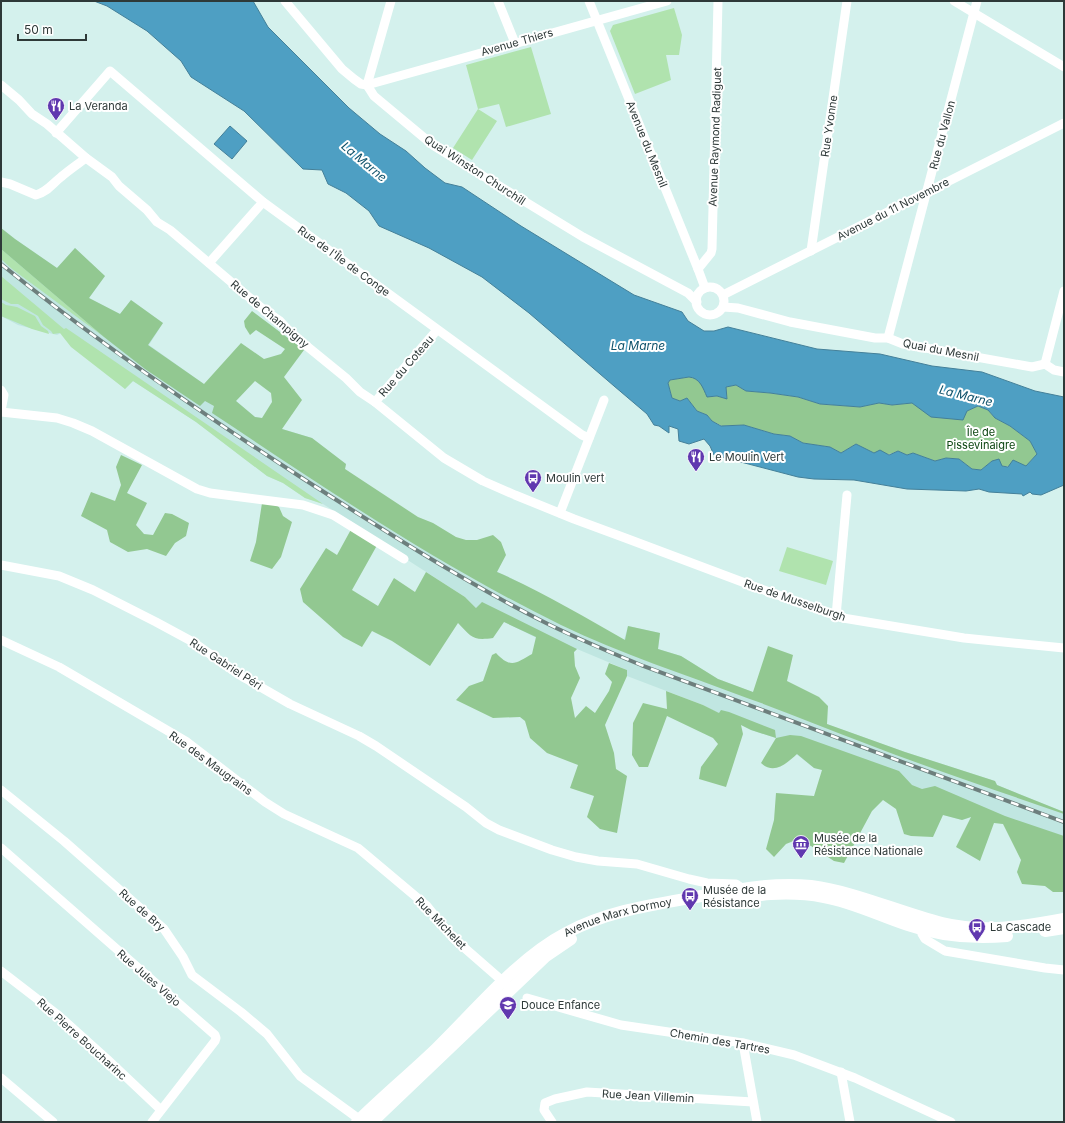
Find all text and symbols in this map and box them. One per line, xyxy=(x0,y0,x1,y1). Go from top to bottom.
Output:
scale bar xyxy=(18,16,86,42)
text: 50 m xyxy=(24,22,53,37)
street label: Avenue Thiers xyxy=(479,25,555,59)
street label: Avenue Raymond Radiguet xyxy=(706,67,724,207)
street label: Rue Yvonne xyxy=(818,94,840,158)
restaurant icon: La Veranda xyxy=(46,96,66,121)
place label: La Veranda xyxy=(69,99,128,113)
street label: Avenue du Mesnil xyxy=(623,99,671,189)
street label: Rue du Vallon xyxy=(926,99,958,171)
street label: Quai Winston Churchill xyxy=(422,132,528,208)
water label: La Marne xyxy=(339,138,390,185)
street label: Avenue du 11 Novembre xyxy=(835,175,951,243)
street label: Rue de l'Île de Conge xyxy=(295,223,393,299)
street label: Rue de Champigny xyxy=(228,277,312,351)
street label: Rue du Coteau xyxy=(376,332,436,400)
street label: Quai du Mesnil xyxy=(902,336,980,364)
water label: La Marne xyxy=(611,338,665,353)
water label: La Marne xyxy=(938,382,994,409)
park label: Île de Pissevinaigre xyxy=(947,425,1015,452)
restaurant icon: Le Moulin Vert xyxy=(686,447,706,472)
place label: Le Moulin Vert xyxy=(709,450,784,464)
bus stop icon: Moulin vert xyxy=(523,468,543,493)
place label: Moulin vert xyxy=(546,471,605,485)
street label: Rue de Musselburgh xyxy=(742,576,848,624)
street label: Rue Gabriel Péri xyxy=(187,635,265,693)
street label: Rue des Maugrains xyxy=(167,728,256,798)
place label: Musée de la Résistance Nationale xyxy=(814,831,923,858)
museum icon: Musée de la Résistance Nationale xyxy=(791,834,811,859)
place label: Musée de la Résistance xyxy=(703,883,766,910)
street label: Rue de Bry xyxy=(116,886,168,934)
bus stop icon: Musée de la Résistance xyxy=(680,886,700,911)
street label: Rue Michelet xyxy=(412,894,470,952)
street label: Avenue Marx Dormoy xyxy=(561,894,673,940)
bus stop icon: La Cascade xyxy=(967,917,987,942)
place label: La Cascade xyxy=(990,920,1051,934)
street label: Rue Jules Viejo xyxy=(114,947,184,1010)
street label: Rue Pierre Boucharinc xyxy=(34,995,130,1083)
school or university icon: Douce Enfance xyxy=(498,995,518,1020)
place label: Douce Enfance xyxy=(521,998,600,1012)
street label: Chemin des Tartres xyxy=(669,1025,771,1057)
street label: Rue Jean Villemin xyxy=(601,1087,695,1105)

